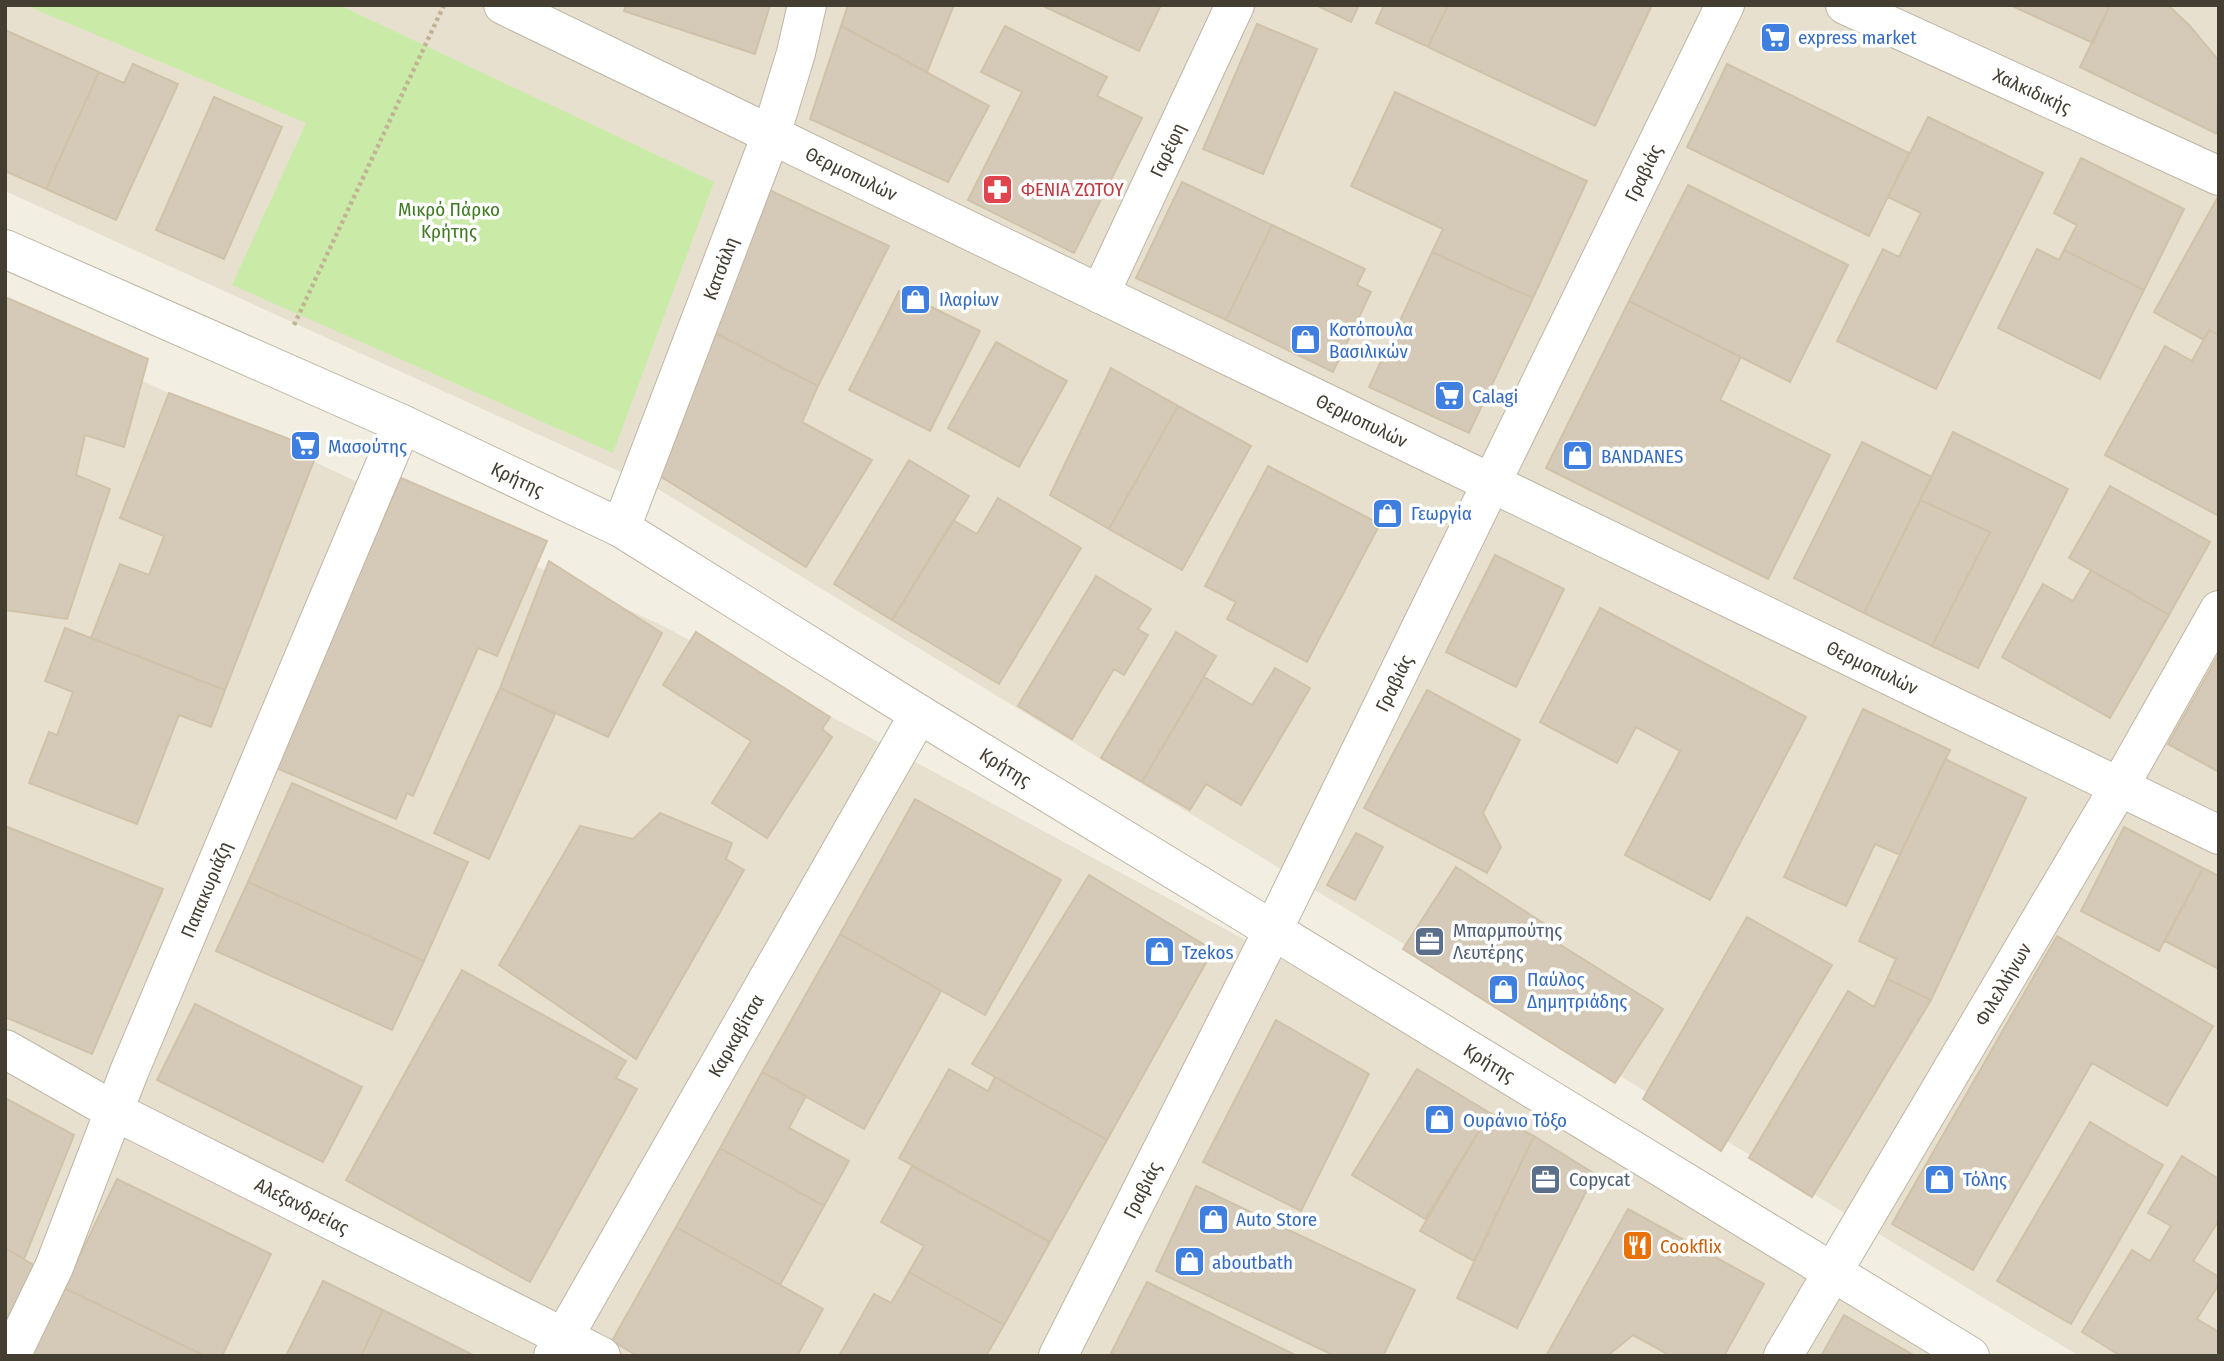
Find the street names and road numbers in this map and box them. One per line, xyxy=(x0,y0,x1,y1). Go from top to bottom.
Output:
street label: Χαλκιδικής xyxy=(1990,63,2075,119)
street label: Γαρέφη xyxy=(1145,119,1190,181)
street label: Γραβιάς xyxy=(1620,141,1667,205)
street label: Θερμοπυλών xyxy=(802,142,901,206)
street label: Κατσάλη xyxy=(698,234,743,303)
street label: Θερμοπυλών xyxy=(1312,389,1412,453)
street label: Κρήτης xyxy=(487,457,548,502)
street label: Θερμοπυλών xyxy=(1822,636,1922,700)
street label: Γραβιάς xyxy=(1371,651,1418,715)
street label: Κρήτης xyxy=(975,743,1035,792)
street label: Παπακυριάζη xyxy=(176,838,237,941)
street label: Φιλελλήνων xyxy=(1970,938,2037,1030)
street label: Καρκαβίτσα xyxy=(703,990,769,1081)
street label: Κρήτης xyxy=(1459,1038,1519,1087)
street label: Γραβιάς xyxy=(1118,1158,1166,1222)
street label: Αλεξανδρείας xyxy=(251,1173,353,1239)

